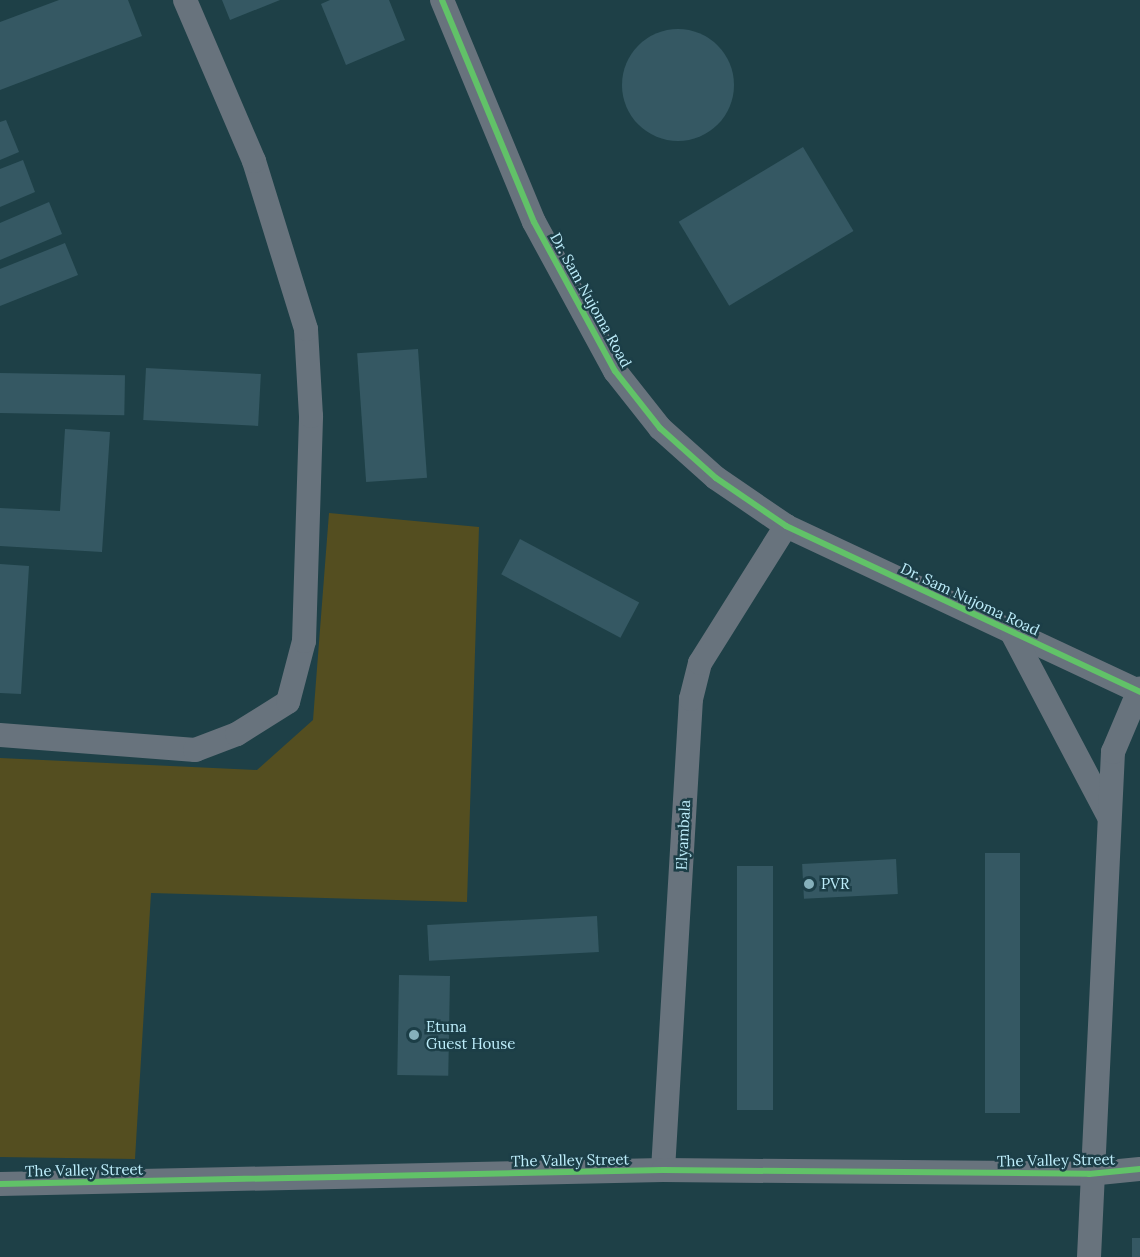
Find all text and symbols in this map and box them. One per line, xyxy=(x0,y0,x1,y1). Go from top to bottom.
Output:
street label: Dr. Sam Nujoma Road xyxy=(546,229,636,371)
street label: Dr. Sam Nujoma Road xyxy=(898,559,1042,639)
street label: Elyambala xyxy=(672,799,694,871)
place label: PVR xyxy=(821,875,849,893)
marker: PVR xyxy=(802,877,816,891)
place label: Etuna Guest House xyxy=(426,1017,515,1052)
marker: Etuna Guest House xyxy=(407,1028,421,1042)
street label: The Valley Street xyxy=(511,1150,629,1170)
street label: The Valley Street xyxy=(997,1150,1115,1170)
street label: The Valley Street xyxy=(25,1160,143,1180)

